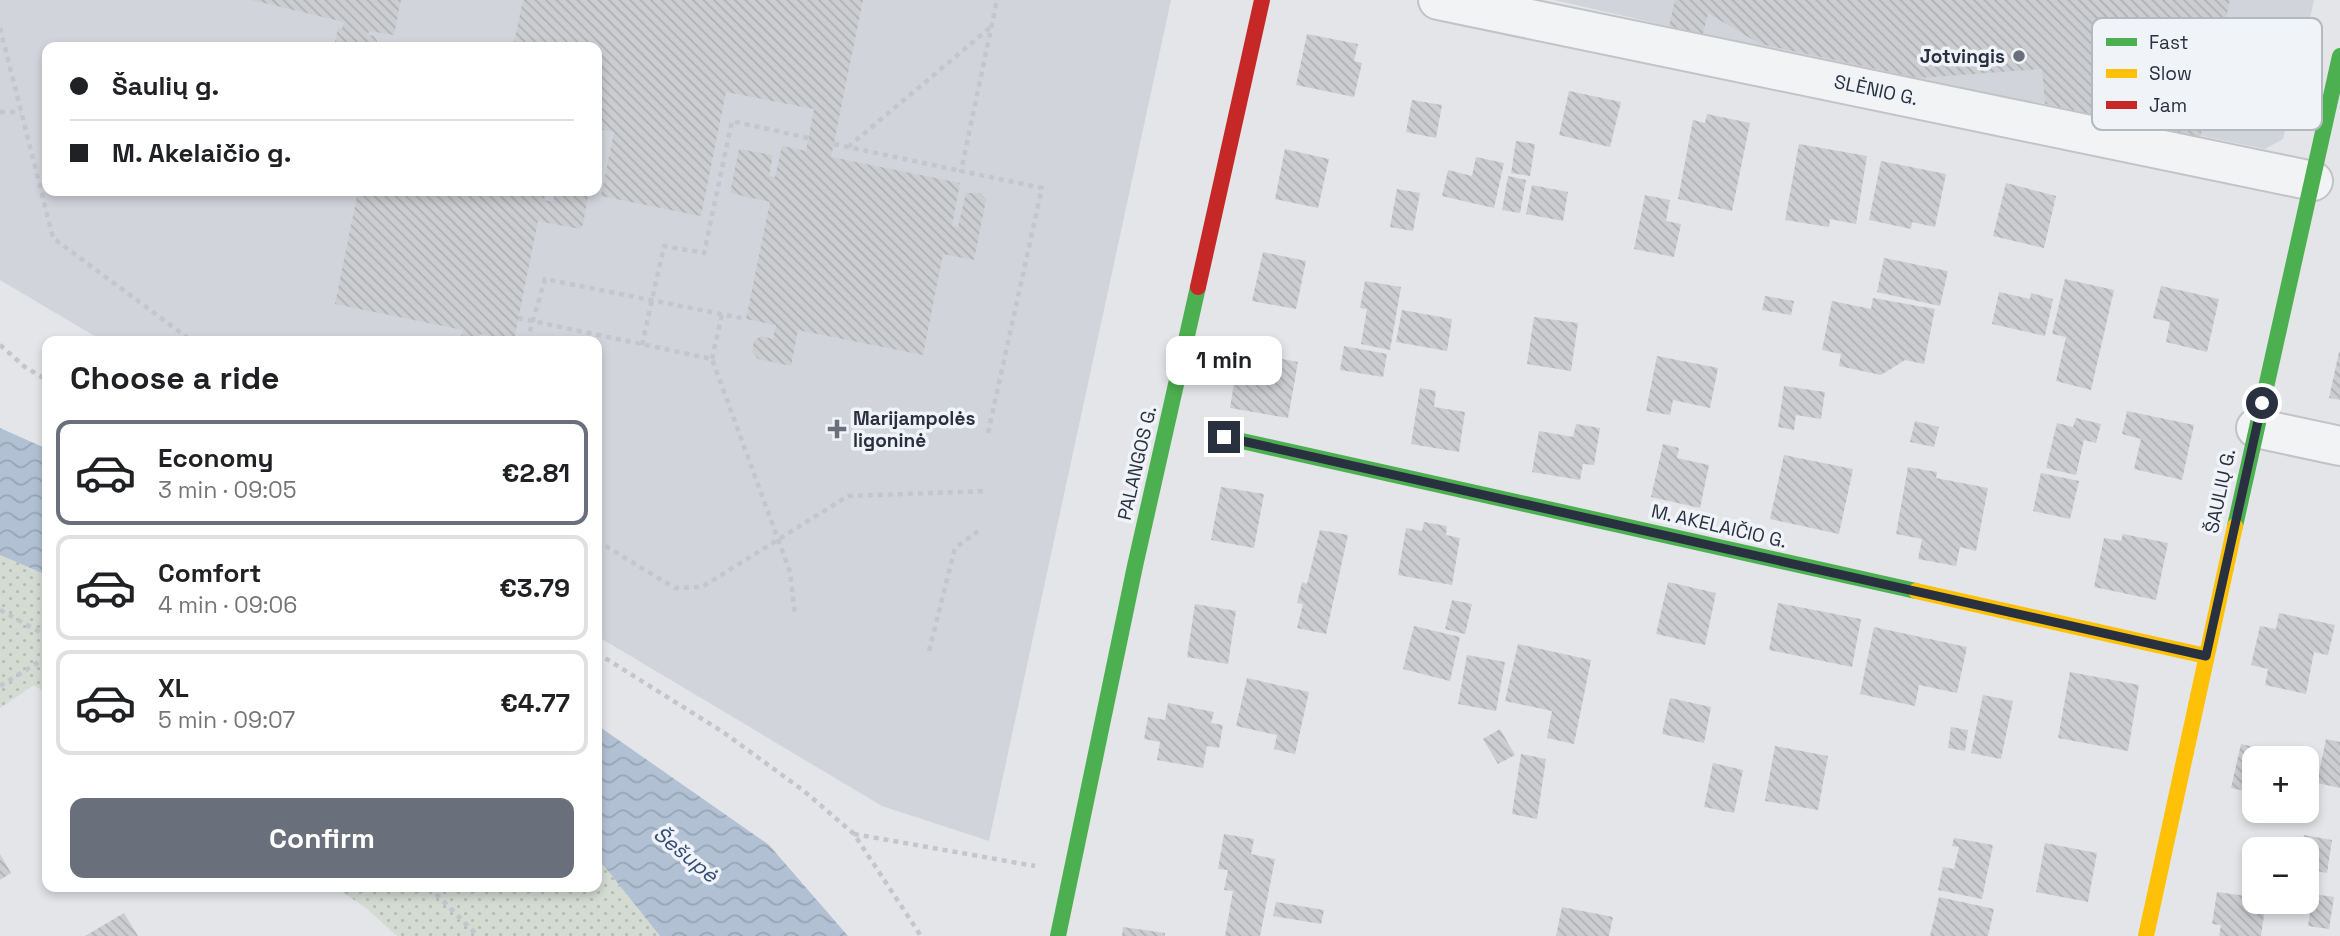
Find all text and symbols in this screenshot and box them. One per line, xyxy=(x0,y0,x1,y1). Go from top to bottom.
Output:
legend xyxy=(2092,18,2322,130)
text: Fast xyxy=(2149,30,2189,55)
place label: Jotvingis xyxy=(1920,44,2005,69)
marker: Jotvingis xyxy=(2011,48,2027,64)
text: Slow xyxy=(2149,61,2192,86)
text: Šaulių g. xyxy=(112,69,219,103)
street label: SLĖNIO G. xyxy=(1832,69,1920,111)
text: Jam xyxy=(2149,93,2187,118)
text: M. Akelaičio g. xyxy=(112,136,291,170)
callout: 1 min xyxy=(1166,336,1282,384)
text: 1 min xyxy=(1196,345,1252,375)
text: Choose a ride xyxy=(70,358,280,398)
route start xyxy=(2246,387,2278,419)
street label: PALANGOS G. xyxy=(1112,403,1162,523)
place label: Marijampolės ligoninė xyxy=(853,406,975,453)
marker: Marijampolės ligoninė xyxy=(827,419,847,439)
route end xyxy=(1208,421,1240,453)
icon: car xyxy=(74,441,137,504)
text: Economy xyxy=(158,441,274,475)
street label: ŠAULIŲ G. xyxy=(2199,446,2241,536)
text: €2.81 xyxy=(502,456,570,490)
text: 3 min · 09:05 xyxy=(158,475,297,505)
street label: M. AKELAIČIO G. xyxy=(1649,498,1789,554)
icon: car xyxy=(74,556,137,619)
text: Comfort xyxy=(158,556,261,590)
text: €3.79 xyxy=(499,571,570,605)
text: 4 min · 09:06 xyxy=(158,590,297,620)
icon: car xyxy=(74,671,137,734)
text: XL xyxy=(158,671,189,705)
text: €4.77 xyxy=(500,686,570,720)
text: 5 min · 09:07 xyxy=(158,705,295,735)
map controls xyxy=(2242,746,2319,914)
button: + xyxy=(2242,746,2319,823)
button: Confirm xyxy=(70,798,574,878)
water label: Šešupė xyxy=(648,820,725,889)
button: − xyxy=(2242,837,2319,914)

